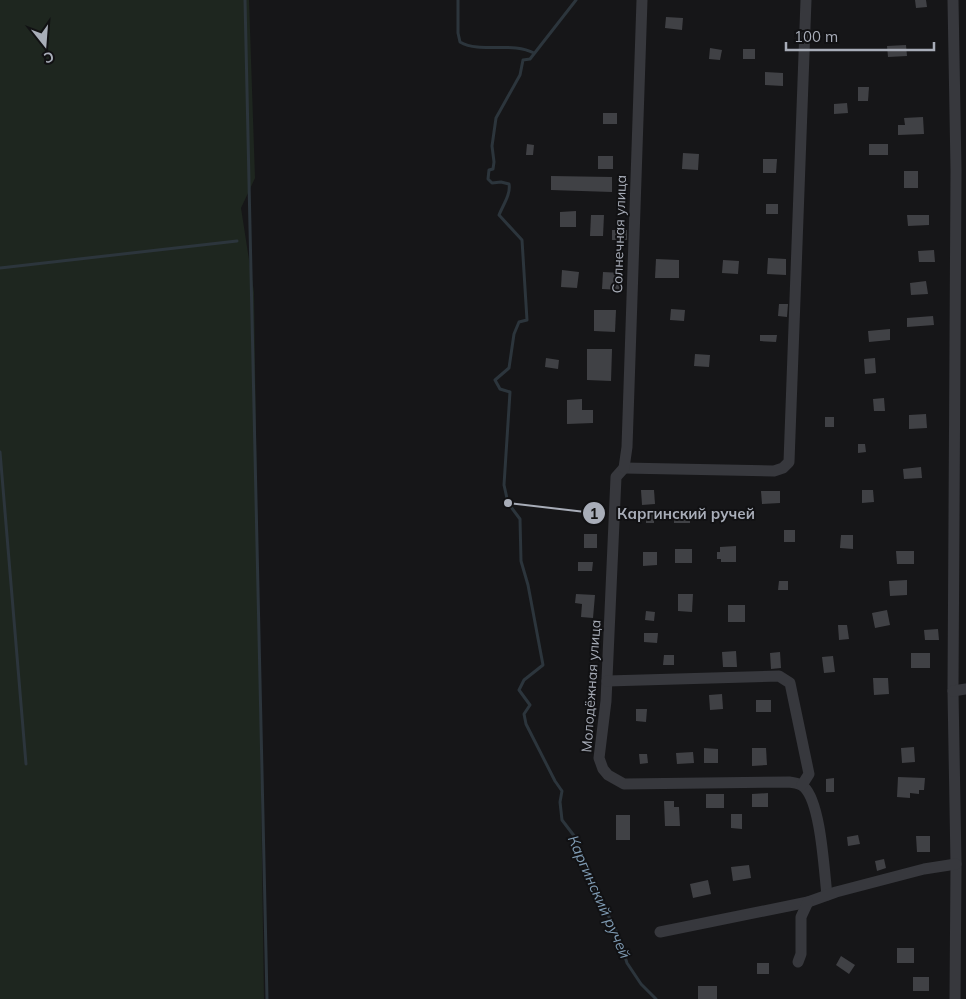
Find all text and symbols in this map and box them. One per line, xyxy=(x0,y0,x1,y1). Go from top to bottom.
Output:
north arrow xyxy=(20,20,70,70)
scale bar xyxy=(786,20,934,52)
text: 100 m xyxy=(794,27,838,46)
text: С xyxy=(42,47,56,67)
street label: Солнечная улица xyxy=(608,174,630,294)
callout: Каргинский ручей xyxy=(582,498,764,528)
text: 1 xyxy=(589,504,599,523)
text: Каргинский ручей xyxy=(617,504,755,523)
street label: Молодёжная улица xyxy=(577,619,605,753)
water label: Каргинский ручей xyxy=(564,832,635,961)

